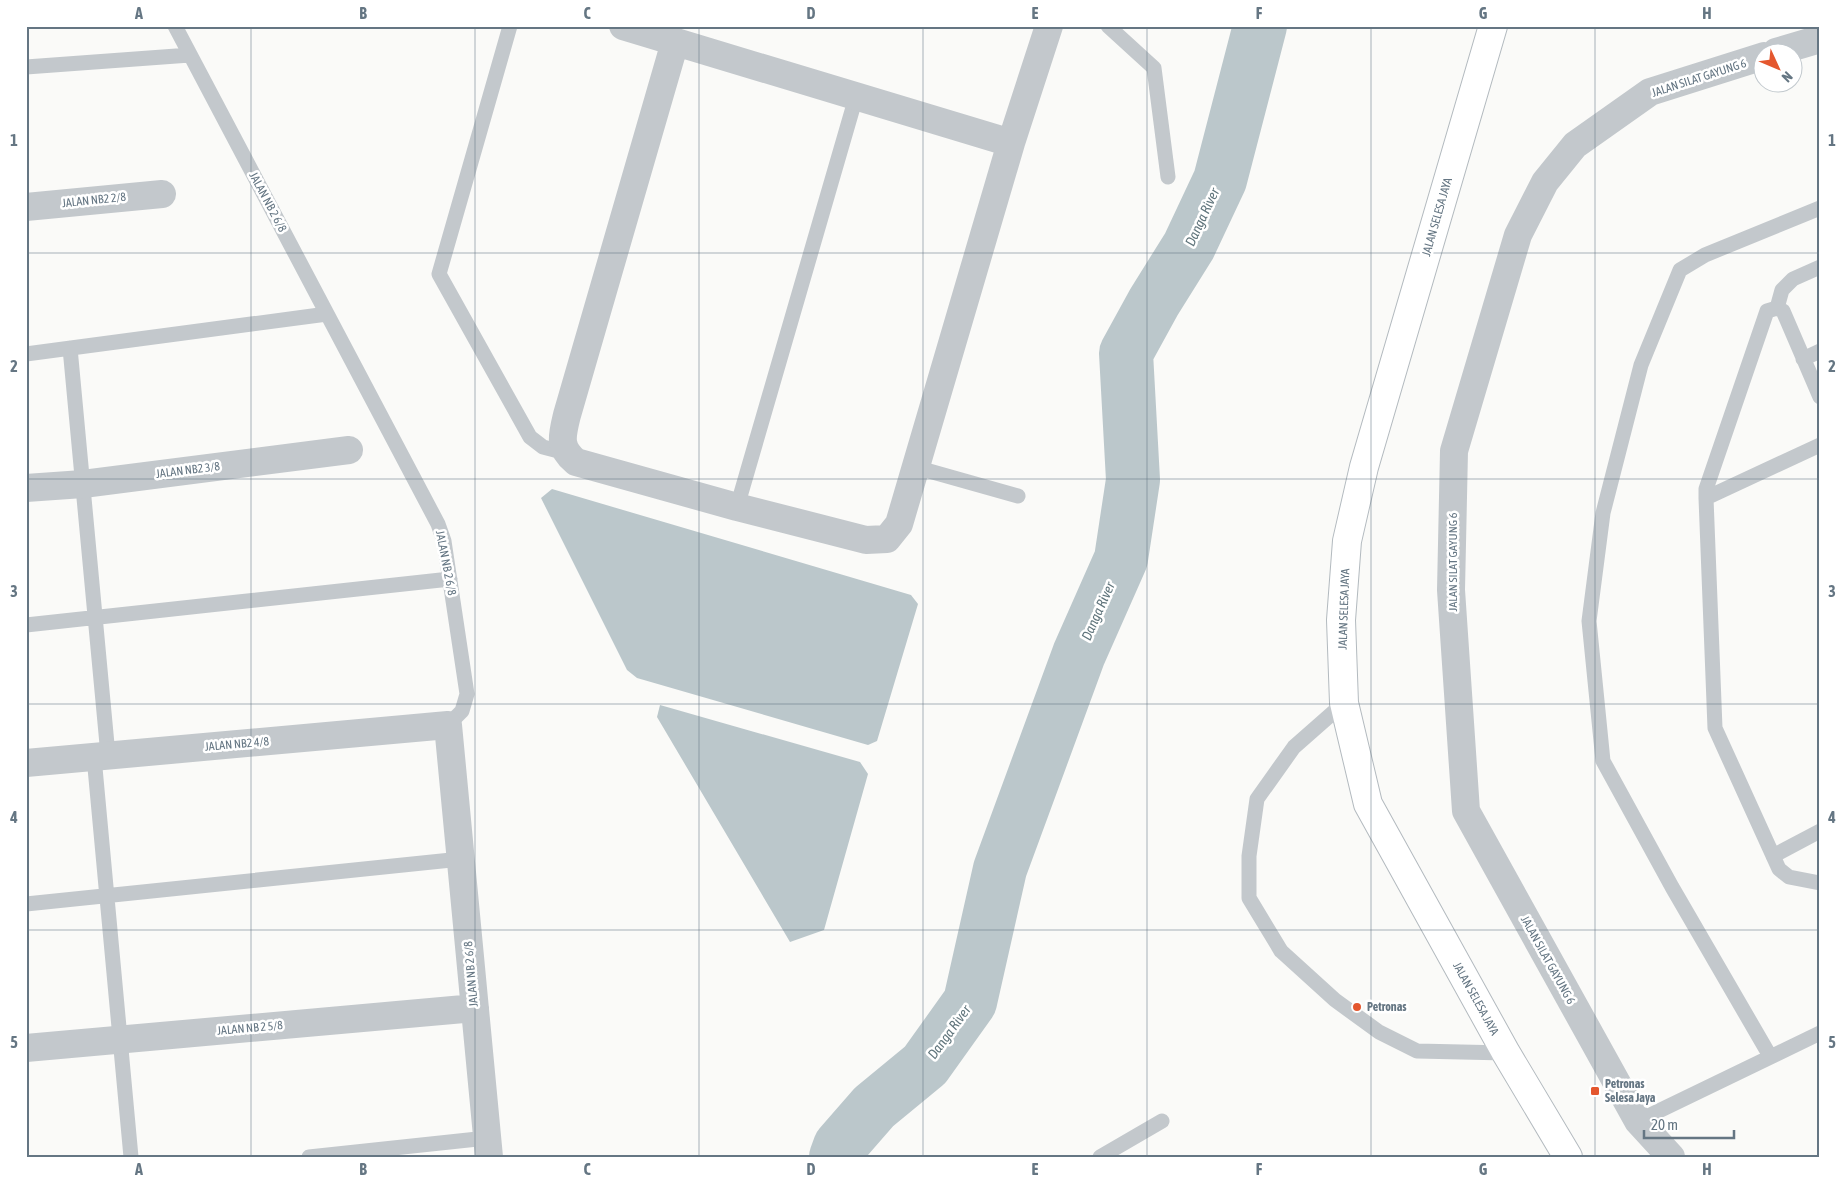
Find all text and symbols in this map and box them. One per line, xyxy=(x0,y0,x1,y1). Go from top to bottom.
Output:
text: A xyxy=(134,4,143,22)
text: B xyxy=(359,4,367,22)
text: C xyxy=(583,4,591,22)
text: D xyxy=(807,4,816,22)
text: E xyxy=(1032,4,1039,22)
text: F xyxy=(1256,4,1263,22)
text: G xyxy=(1479,4,1488,22)
text: H xyxy=(1702,4,1712,22)
north arrow xyxy=(1754,42,1804,92)
street label: JALAN SILAT GAYUNG 6 xyxy=(1650,56,1748,100)
text: N xyxy=(1779,69,1796,86)
text: 1 xyxy=(10,131,18,149)
text: 1 xyxy=(1828,131,1836,149)
street label: JALAN NB 2 6/8 xyxy=(246,170,290,235)
street label: JALAN SELESA JAYA xyxy=(1419,176,1455,258)
water label: Danga River xyxy=(1182,185,1223,249)
street label: JALAN NB2 2/8 xyxy=(61,190,127,210)
text: 2 xyxy=(10,357,18,375)
text: 2 xyxy=(1828,357,1836,375)
street label: JALAN NB2 3/8 xyxy=(155,459,221,481)
street label: JALAN SILAT GAYUNG 6 xyxy=(1446,512,1460,611)
street label: JALAN NB 2 6/8 xyxy=(433,529,459,597)
street label: JALAN SELESA JAYA xyxy=(1336,568,1352,650)
water label: Danga River xyxy=(1078,579,1118,643)
text: 3 xyxy=(10,582,18,600)
text: 3 xyxy=(1828,582,1836,600)
street label: JALAN NB2 4/8 xyxy=(204,734,270,754)
text: 4 xyxy=(9,808,18,826)
text: 4 xyxy=(1827,808,1836,826)
street label: JALAN SILAT GAYUNG 6 xyxy=(1518,913,1578,1007)
street label: JALAN NB 2 6/8 xyxy=(461,940,481,1007)
street label: JALAN SELESA JAYA xyxy=(1450,960,1502,1038)
place label: Petronas xyxy=(1367,1000,1407,1014)
water label: Danga River xyxy=(924,1001,974,1062)
marker: Petronas xyxy=(1351,1001,1363,1013)
street label: JALAN NB 2 5/8 xyxy=(217,1018,284,1038)
text: 5 xyxy=(10,1033,18,1051)
text: 5 xyxy=(1828,1033,1836,1051)
place label: Petronas Selesa Jaya xyxy=(1605,1077,1656,1105)
marker: Petronas Selesa Jaya xyxy=(1589,1085,1601,1097)
scale bar xyxy=(1644,1108,1734,1140)
text: 20 m xyxy=(1651,1116,1678,1133)
text: A xyxy=(134,1160,143,1178)
text: B xyxy=(359,1160,367,1178)
text: C xyxy=(583,1160,591,1178)
text: D xyxy=(807,1160,816,1178)
text: E xyxy=(1032,1160,1039,1178)
text: F xyxy=(1256,1160,1263,1178)
text: G xyxy=(1479,1160,1488,1178)
text: H xyxy=(1702,1160,1712,1178)

